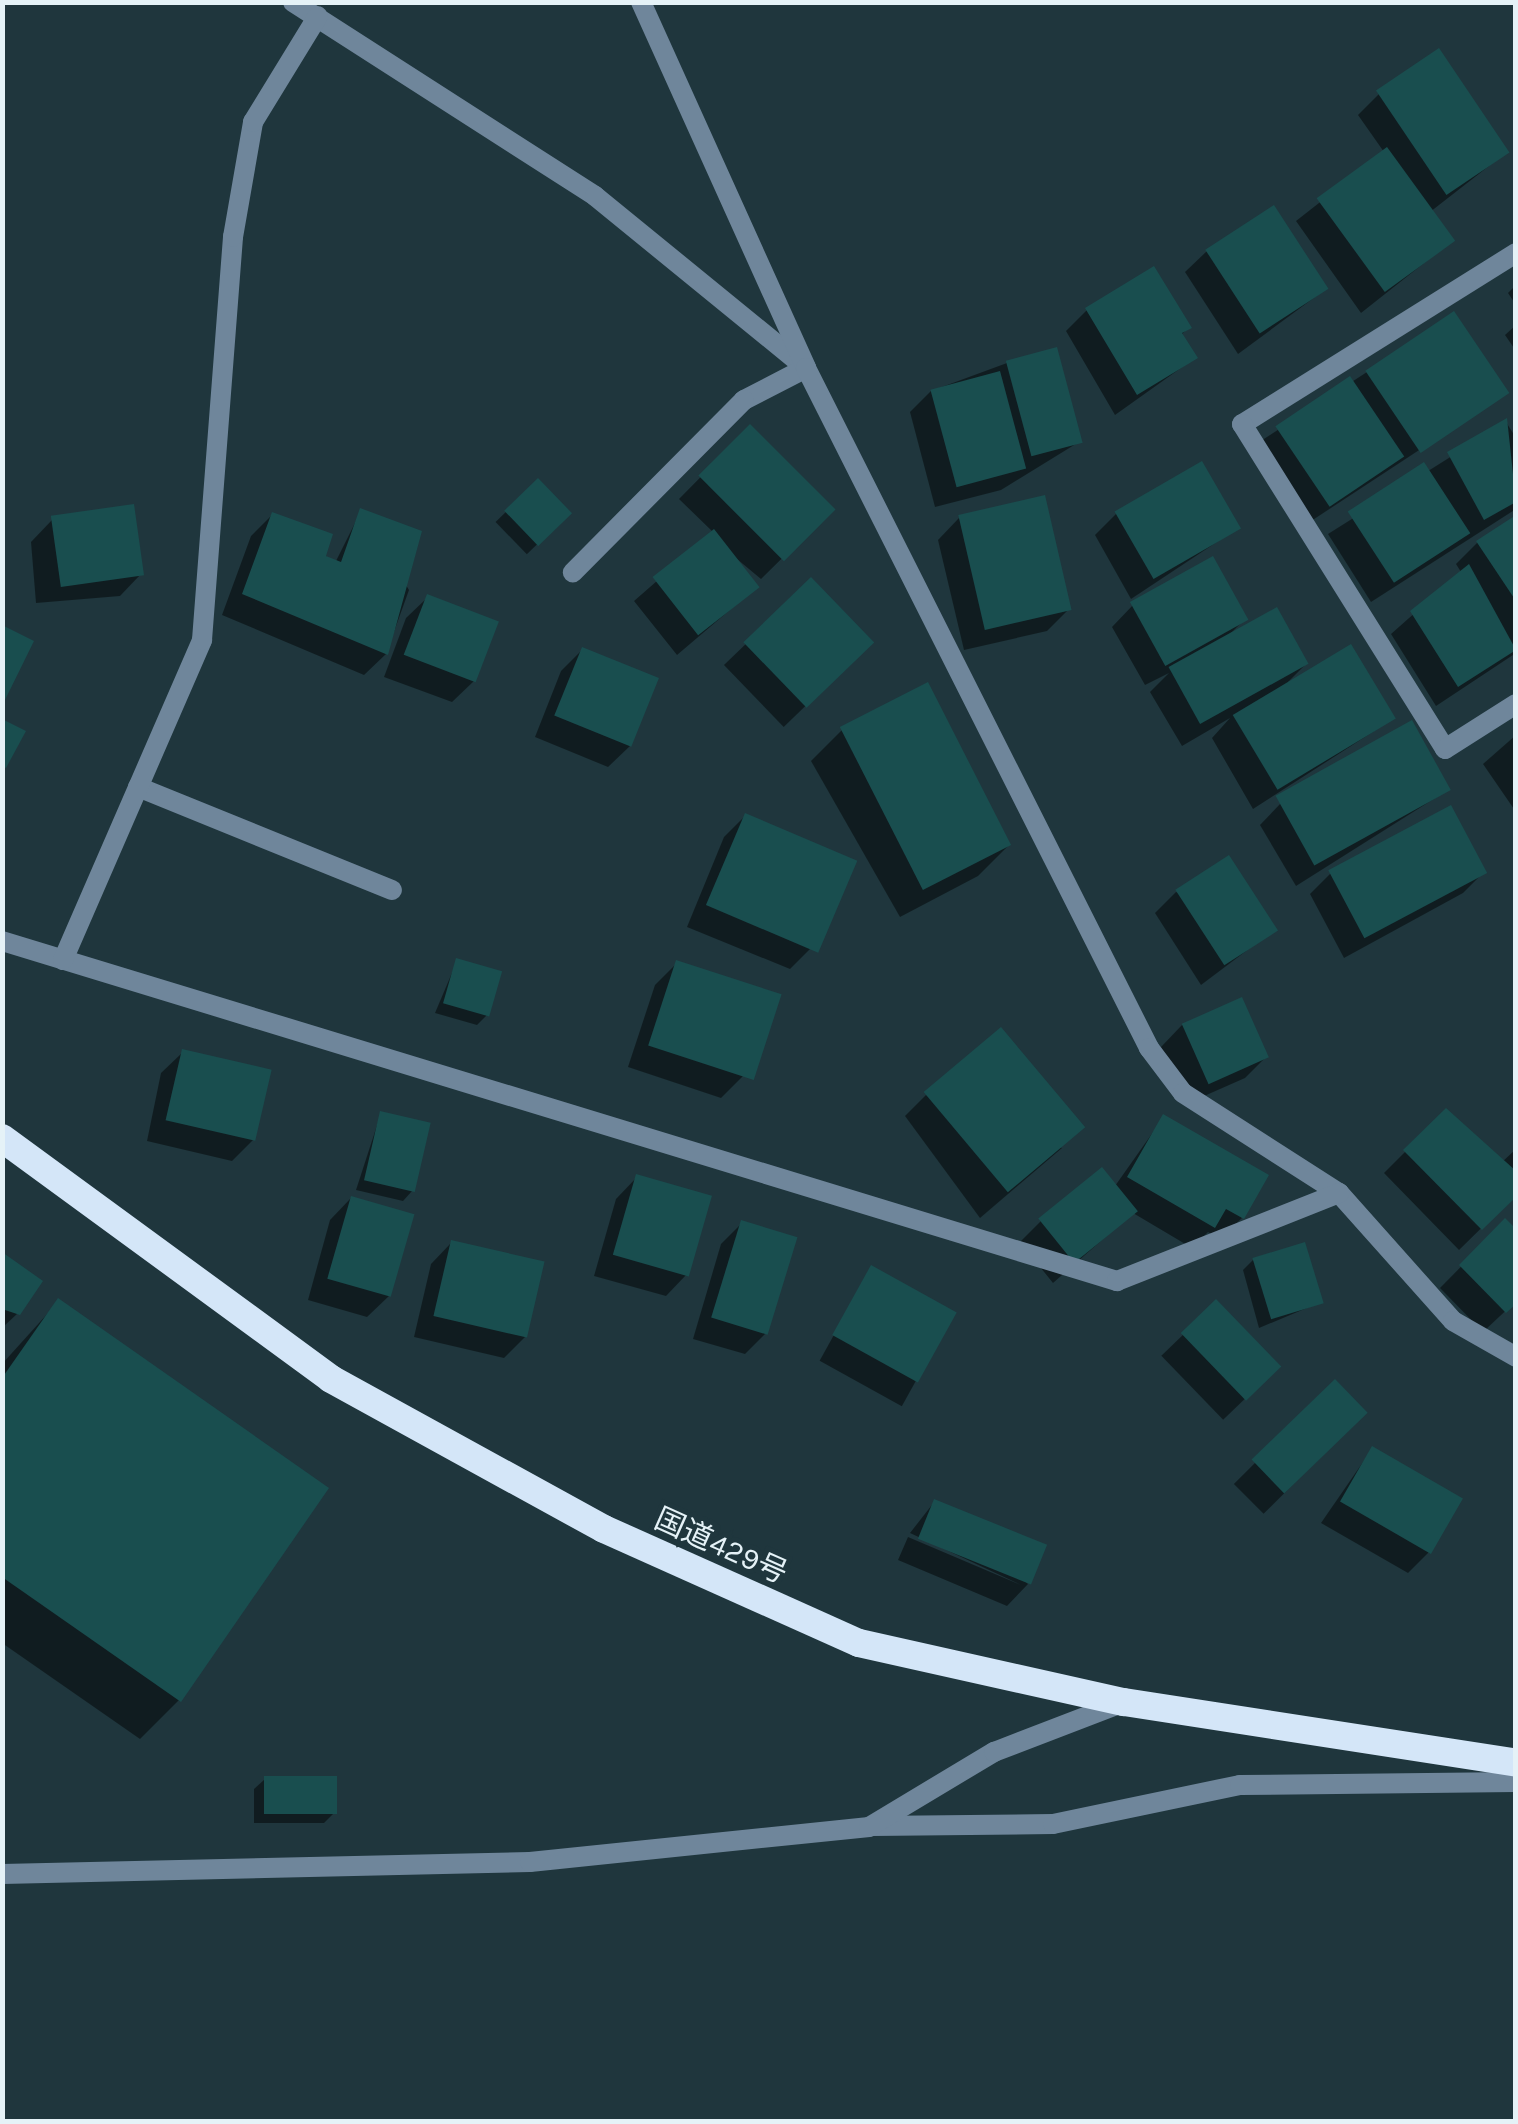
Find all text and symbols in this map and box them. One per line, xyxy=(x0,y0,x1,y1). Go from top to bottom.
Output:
street label: 国道429号 xyxy=(649,1501,793,1591)

